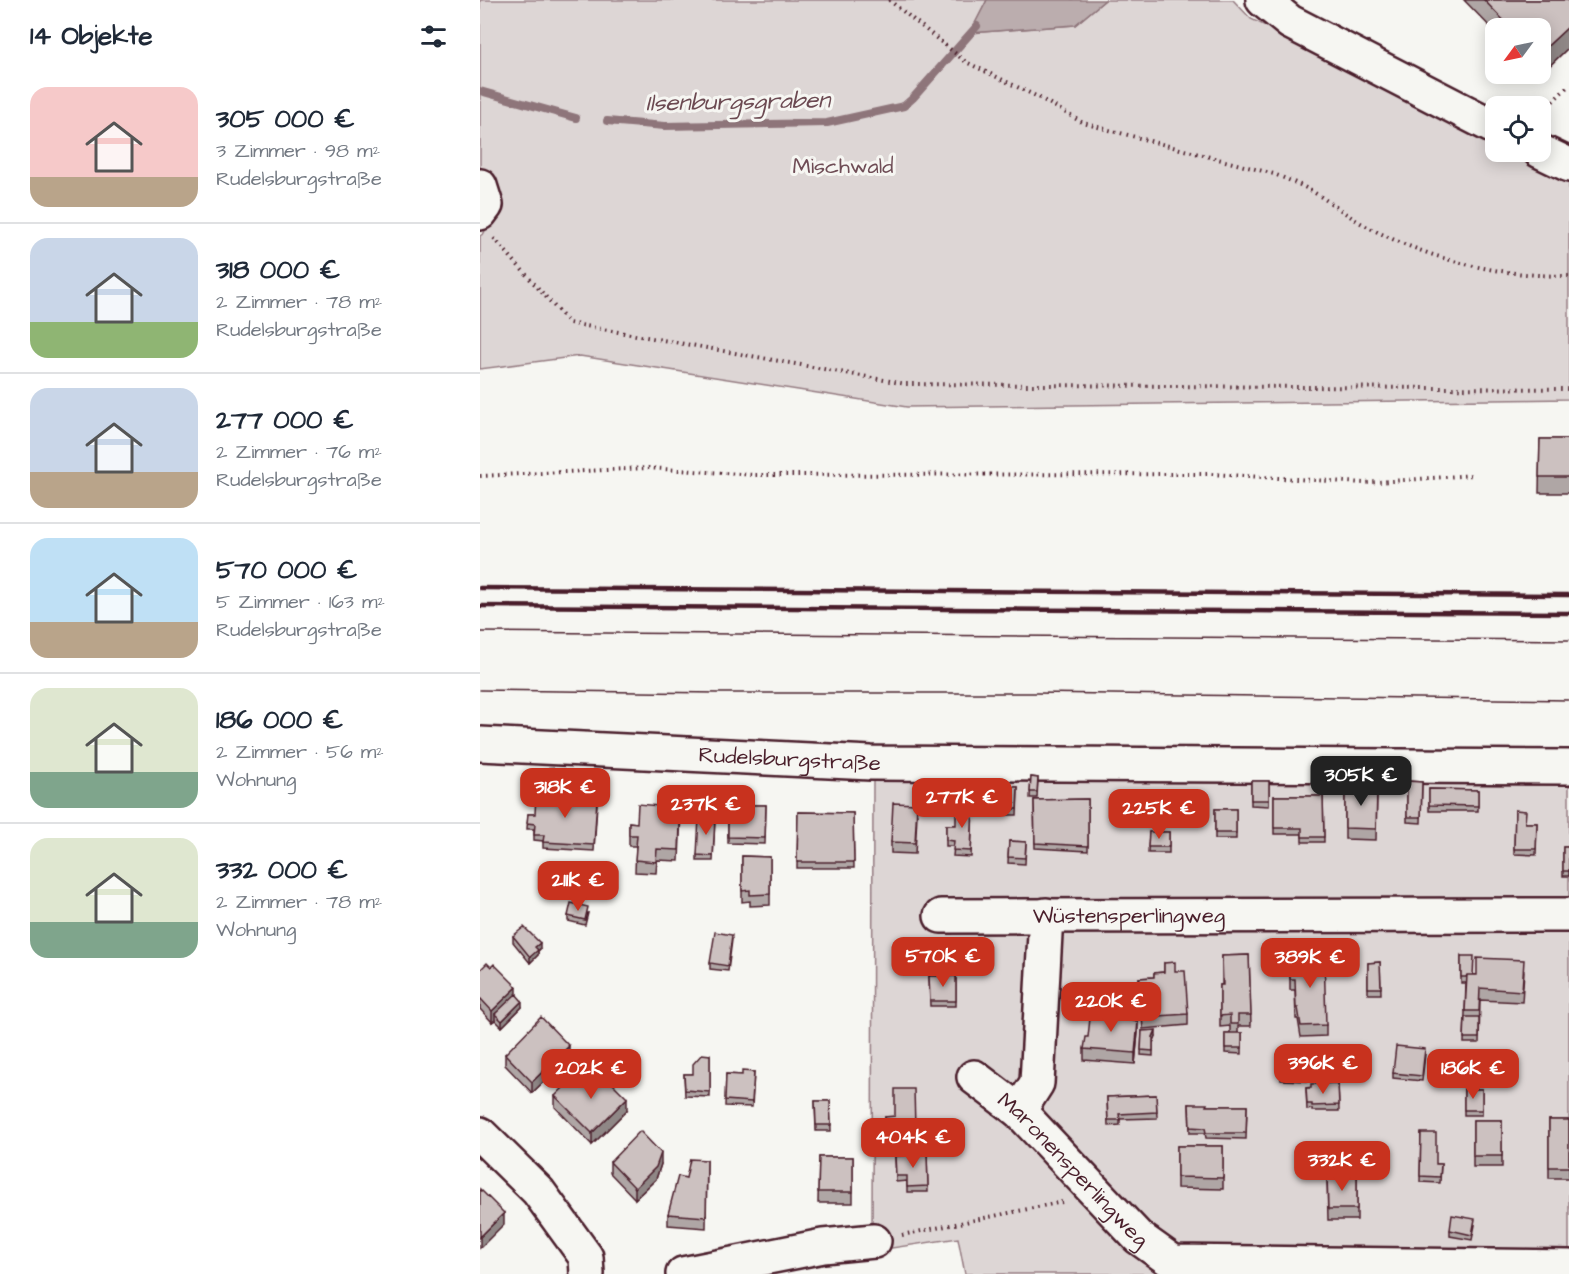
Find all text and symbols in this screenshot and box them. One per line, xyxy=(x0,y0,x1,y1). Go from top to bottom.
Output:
text: 14 Objekte xyxy=(30,18,153,54)
north arrow xyxy=(1485,18,1551,84)
map controls xyxy=(1485,18,1551,162)
icon: filters xyxy=(417,20,450,53)
water label: Ilsenburgsgraben xyxy=(646,83,832,122)
button: locate xyxy=(1485,96,1551,162)
text: 305 000 € xyxy=(216,101,355,137)
icon: home xyxy=(78,111,150,183)
text: 3 Zimmer · 98 m² xyxy=(216,137,380,165)
park label: Mischwald xyxy=(792,151,894,182)
text: Rudelsburgstraße xyxy=(216,165,382,193)
text: 318 000 € xyxy=(216,252,340,288)
icon: home xyxy=(78,262,150,334)
text: 2 Zimmer · 78 m² xyxy=(216,288,382,316)
text: Rudelsburgstraße xyxy=(216,316,382,344)
text: 277 000 € xyxy=(216,402,354,438)
icon: home xyxy=(78,412,150,484)
text: 2 Zimmer · 76 m² xyxy=(216,438,382,466)
text: Rudelsburgstraße xyxy=(216,466,382,494)
text: 570 000 € xyxy=(216,552,358,588)
icon: home xyxy=(78,562,150,634)
text: 5 Zimmer · 163 m² xyxy=(216,588,385,616)
text: Rudelsburgstraße xyxy=(216,616,382,644)
text: 186 000 € xyxy=(216,702,343,738)
icon: home xyxy=(78,712,150,784)
text: 2 Zimmer · 56 m² xyxy=(216,738,384,766)
street label: Rudelsburgstraße xyxy=(698,739,881,779)
pin: 305K € xyxy=(1312,756,1410,807)
text: 305K € xyxy=(1325,761,1397,789)
text: Wohnung xyxy=(216,766,296,794)
pin: 318K € xyxy=(516,768,614,819)
text: 318K € xyxy=(534,773,596,801)
pin: 277K € xyxy=(913,778,1011,829)
text: 277K € xyxy=(926,783,998,811)
pin: 237K € xyxy=(657,785,755,836)
pin: 225K € xyxy=(1110,789,1208,840)
text: 237K € xyxy=(671,790,741,818)
text: 225K € xyxy=(1122,794,1196,822)
text: 332 000 € xyxy=(216,852,348,888)
pin: 211K € xyxy=(529,861,627,912)
icon: home xyxy=(78,862,150,934)
text: 211K € xyxy=(552,866,604,894)
text: 2 Zimmer · 78 m² xyxy=(216,888,382,916)
street label: Wüstensperlingweg xyxy=(1033,900,1225,932)
text: Wohnung xyxy=(216,916,296,944)
pin: 570K € xyxy=(894,937,992,988)
pin: 389K € xyxy=(1261,938,1359,989)
text: 570K € xyxy=(905,942,981,970)
text: 389K € xyxy=(1275,943,1345,971)
pin: 220K € xyxy=(1062,982,1160,1033)
text: 220K € xyxy=(1075,987,1147,1015)
pin: 396K € xyxy=(1274,1044,1372,1095)
pin: 202K € xyxy=(542,1049,640,1100)
text: 396K € xyxy=(1288,1049,1358,1077)
pin: 186K € xyxy=(1424,1049,1522,1100)
text: 202K € xyxy=(555,1054,627,1082)
text: 186K € xyxy=(1441,1054,1505,1082)
street label: Maronensperlingweg xyxy=(991,1085,1154,1256)
pin: 404K € xyxy=(864,1118,962,1169)
text: 404K € xyxy=(875,1123,951,1151)
pin: 332K € xyxy=(1293,1141,1391,1192)
text: 332K € xyxy=(1308,1146,1376,1174)

